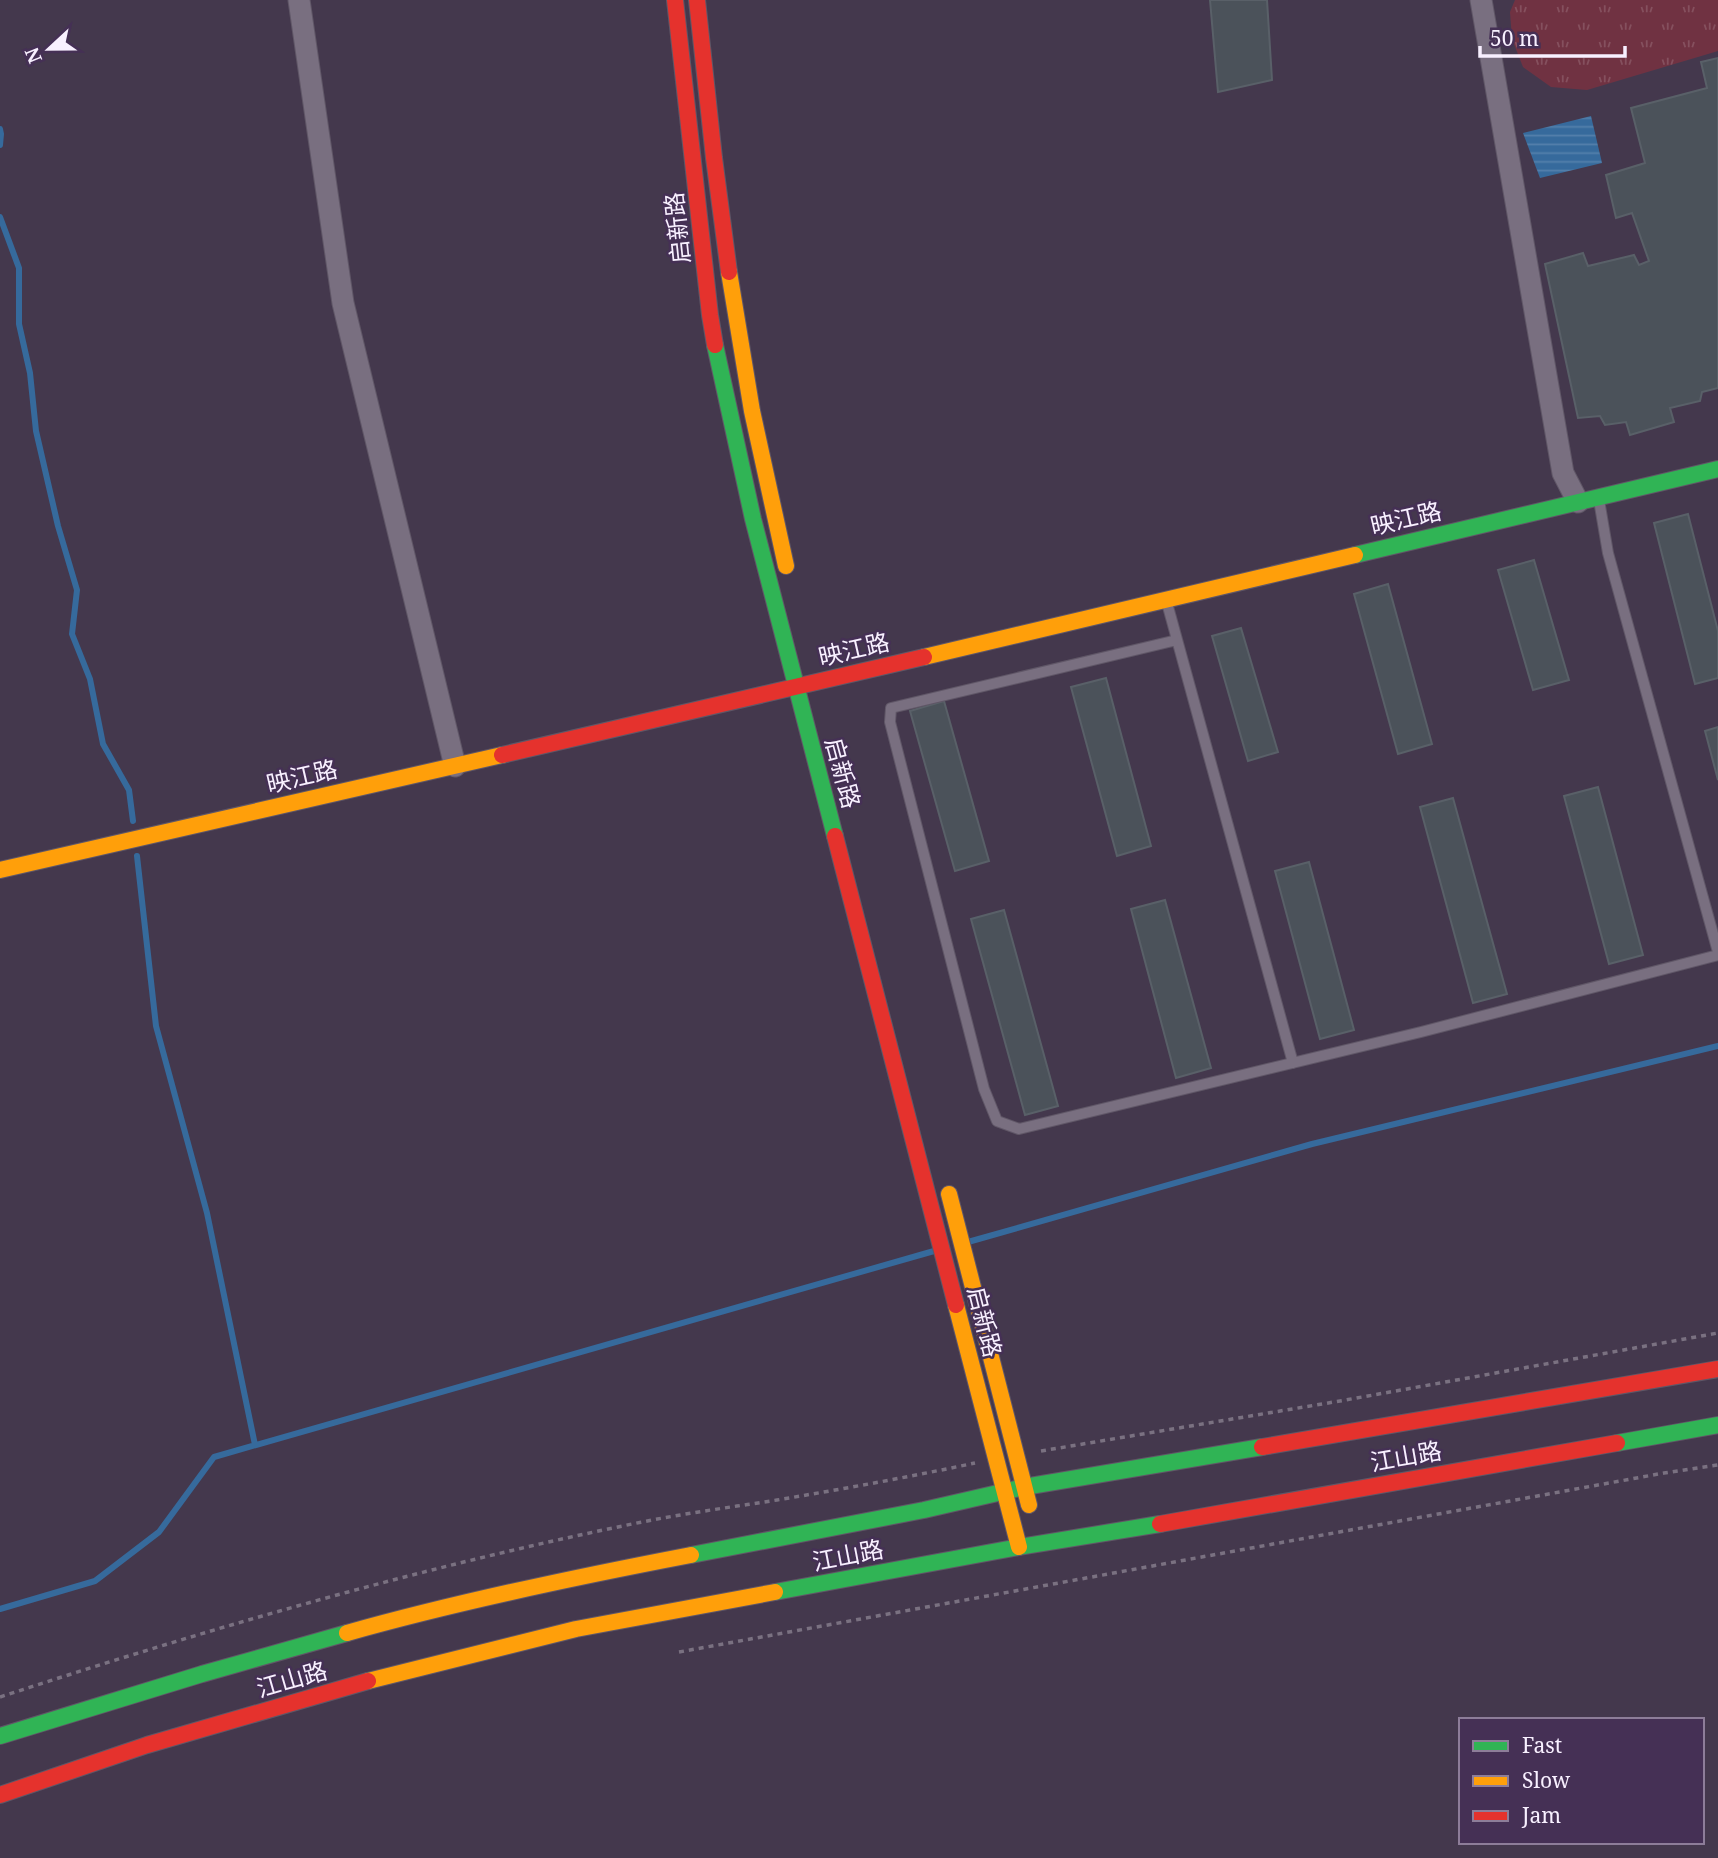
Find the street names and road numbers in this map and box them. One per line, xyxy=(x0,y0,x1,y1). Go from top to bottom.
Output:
street label: 启新路 xyxy=(656,191,697,266)
street label: 映江路 xyxy=(1367,493,1444,542)
street label: 映江路 xyxy=(815,624,892,673)
street label: 启新路 xyxy=(818,734,869,812)
street label: 映江路 xyxy=(263,751,340,800)
street label: 启新路 xyxy=(961,1283,1010,1361)
street label: 江山路 xyxy=(1367,1433,1444,1478)
street label: 江山路 xyxy=(809,1531,886,1578)
street label: 江山路 xyxy=(252,1653,331,1704)

